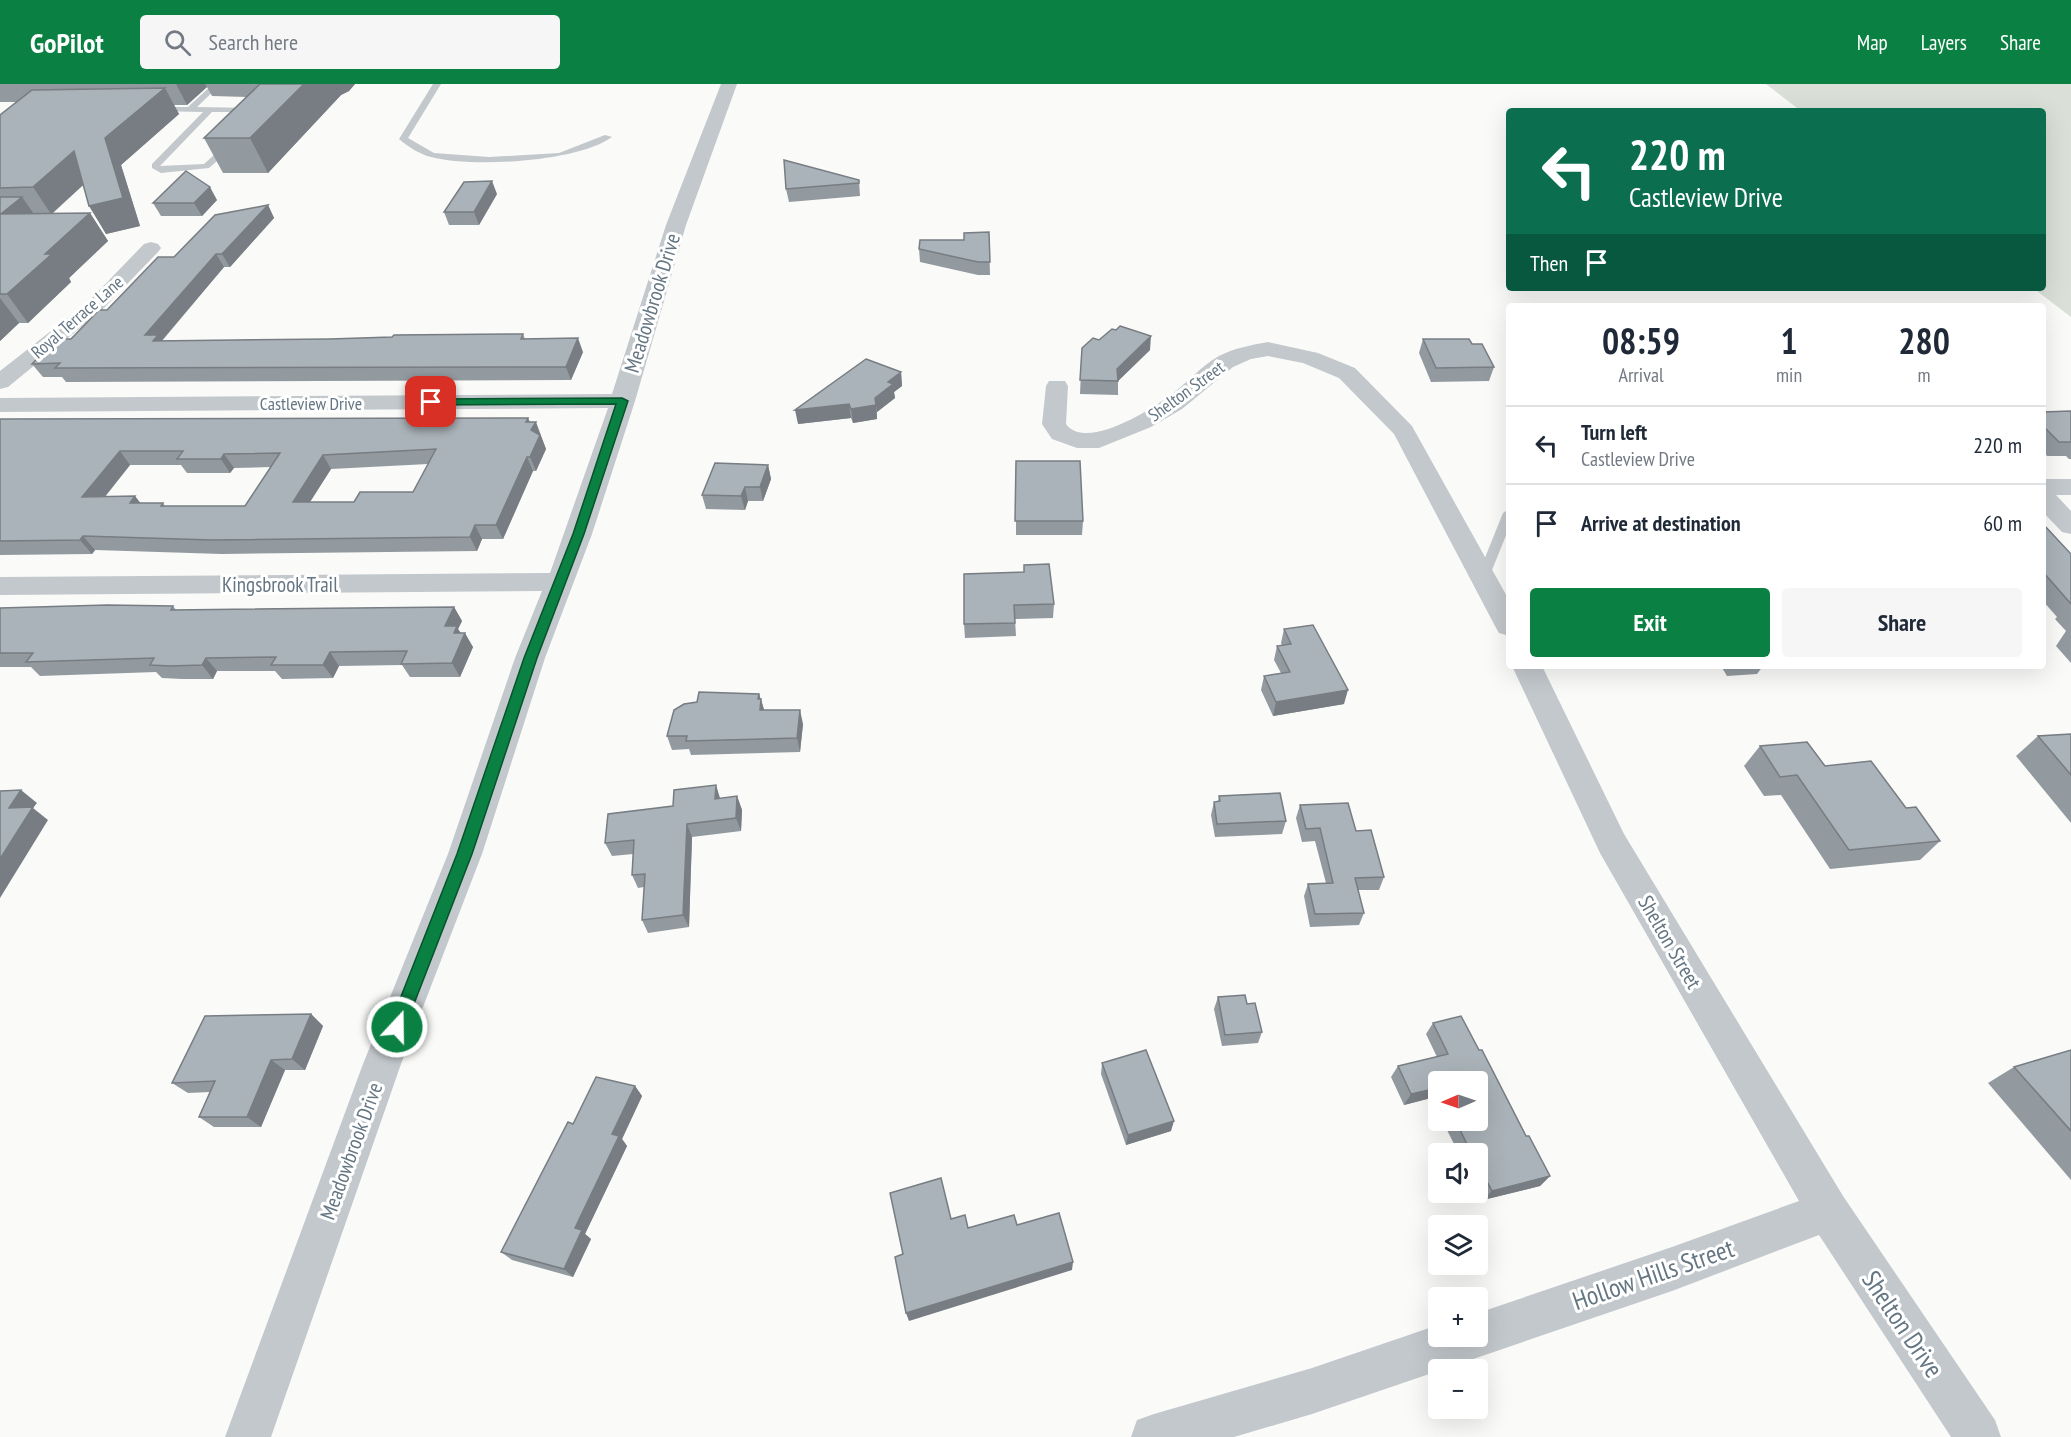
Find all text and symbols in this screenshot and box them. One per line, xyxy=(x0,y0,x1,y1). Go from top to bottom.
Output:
search box xyxy=(140,15,560,69)
text: GoPilot xyxy=(30,24,104,61)
icon: search xyxy=(161,26,194,59)
text: Search here xyxy=(209,28,298,56)
text: Map xyxy=(1857,29,1888,56)
text: Layers xyxy=(1921,29,1967,56)
text: Share xyxy=(2000,29,2041,56)
text: 220 m xyxy=(1629,127,1726,182)
icon: left xyxy=(1530,132,1608,210)
text: Castleview Drive xyxy=(1629,180,1783,214)
street label: Meadowbrook Drive xyxy=(618,230,686,376)
icon: arrive xyxy=(1580,246,1613,279)
text: Then xyxy=(1530,249,1568,277)
street label: Royal Terrace Lane xyxy=(26,271,128,363)
text: 08:59 xyxy=(1602,317,1680,364)
text: 1 xyxy=(1780,317,1798,364)
text: 280 xyxy=(1898,317,1950,364)
street label: Shelton Street xyxy=(1143,356,1229,426)
text: Arrival xyxy=(1618,362,1664,388)
text: min xyxy=(1776,362,1802,388)
text: m xyxy=(1918,362,1931,388)
pin xyxy=(405,376,456,427)
icon: arrive xyxy=(414,385,447,418)
street label: Castleview Drive xyxy=(260,392,362,415)
text: Turn left xyxy=(1581,418,1647,446)
icon: left xyxy=(1530,429,1563,462)
text: 220 m xyxy=(1973,431,2022,459)
text: Castleview Drive xyxy=(1581,446,1695,472)
icon: arrive xyxy=(1530,507,1563,540)
text: Arrive at destination xyxy=(1581,509,1741,537)
text: 60 m xyxy=(1983,509,2022,537)
street label: Kingsbrook Trail xyxy=(222,571,338,598)
button: Exit xyxy=(1530,588,1770,657)
button: Share xyxy=(1782,588,2022,657)
street label: Shelton Street xyxy=(1632,890,1708,994)
position arrow xyxy=(365,995,429,1059)
north arrow xyxy=(1428,1071,1488,1131)
map controls xyxy=(1428,1071,1488,1419)
street label: Meadowbrook Drive xyxy=(314,1079,388,1223)
button: sound xyxy=(1428,1143,1488,1203)
button: layers xyxy=(1428,1215,1488,1275)
street label: Hollow Hills Street xyxy=(1568,1231,1738,1317)
street label: Shelton Drive xyxy=(1855,1264,1951,1384)
button: + xyxy=(1428,1287,1488,1347)
button: − xyxy=(1428,1359,1488,1419)

